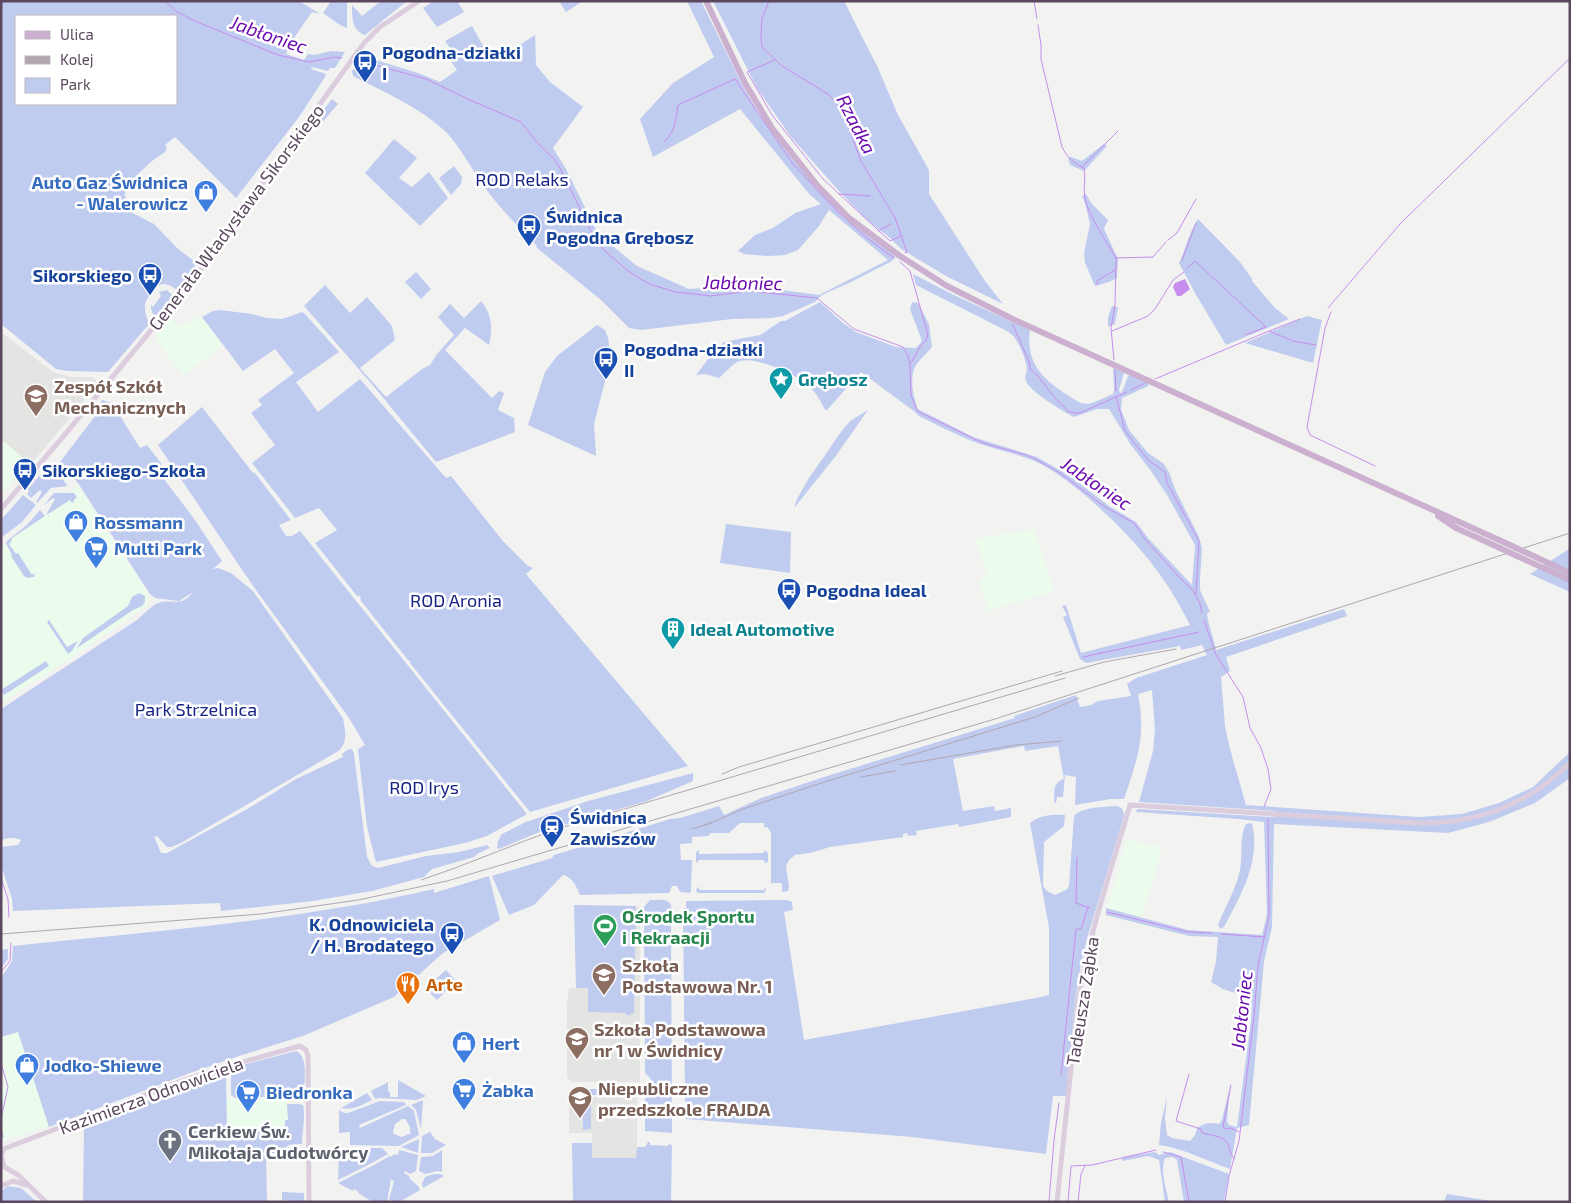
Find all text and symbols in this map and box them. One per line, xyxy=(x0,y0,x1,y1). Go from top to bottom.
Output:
water label: Jabłoniec xyxy=(227,10,310,58)
legend xyxy=(15,15,178,105)
text: Ulica xyxy=(60,25,94,43)
place label: Pogodna-działki I xyxy=(382,41,521,84)
bus stop icon: Pogodna-działki I xyxy=(352,49,378,83)
text: Kolej xyxy=(60,50,93,69)
text: Park xyxy=(60,75,91,93)
water label: Rzadka xyxy=(832,90,882,158)
street label: Generała Władysława Sikorskiego xyxy=(144,100,328,334)
park label: ROD Relaks xyxy=(475,168,569,190)
place label: Auto Gaz Świdnica - Walerowicz xyxy=(32,171,188,214)
shop icon: Auto Gaz Świdnica - Walerowicz xyxy=(193,179,219,213)
place label: Świdnica Pogodna Grębosz xyxy=(546,205,694,248)
bus stop icon: Świdnica Pogodna Grębosz xyxy=(516,213,542,247)
bus stop icon: Sikorskiego xyxy=(137,262,163,296)
place label: Sikorskiego xyxy=(33,264,132,286)
water label: Jabłoniec xyxy=(702,270,783,294)
place label: Pogodna-działki II xyxy=(624,338,763,381)
bus stop icon: Pogodna-działki II xyxy=(593,346,619,380)
place icon: Grębosz xyxy=(768,366,794,400)
place label: Grębosz xyxy=(798,368,868,390)
place label: Zespół Szkół Mechanicznych xyxy=(54,375,186,418)
school or university icon: Zespół Szkół Mechanicznych xyxy=(23,383,49,417)
water label: Jabłoniec xyxy=(1057,451,1136,515)
bus stop icon: Sikorskiego-Szkoła xyxy=(12,457,38,491)
place label: Sikorskiego-Szkoła xyxy=(42,459,206,481)
shop icon: Rossmann xyxy=(63,509,89,543)
place label: Rossmann xyxy=(94,511,183,533)
supermarket icon: Multi Park xyxy=(83,535,109,569)
place label: Multi Park xyxy=(114,537,202,559)
bus stop icon: Pogodna Ideal xyxy=(776,577,802,611)
place label: Pogodna Ideal xyxy=(806,579,927,601)
park label: ROD Aronia xyxy=(410,589,502,611)
building icon: Ideal Automotive xyxy=(660,616,686,650)
place label: Ideal Automotive xyxy=(690,618,835,640)
park label: Park Strzelnica xyxy=(135,698,257,720)
park label: ROD Irys xyxy=(389,776,459,798)
place label: Świdnica Zawiszów xyxy=(570,806,657,849)
station icon: Świdnica Zawiszów xyxy=(539,814,565,848)
place label: Ośrodek Sportu i Rekraacji xyxy=(622,905,755,948)
place label: K. Odnowiciela / H. Brodatego xyxy=(309,913,434,956)
sports icon: Ośrodek Sportu i Rekraacji xyxy=(592,913,618,947)
bus stop icon: K. Odnowiciela / H. Brodatego xyxy=(439,921,465,955)
street label: Tadeusza Ząbka xyxy=(1061,935,1103,1067)
place label: Szkoła Podstawowa Nr. 1 xyxy=(622,954,773,997)
school or university icon: Szkoła Podstawowa Nr. 1 xyxy=(591,962,617,996)
water label: Jabłoniec xyxy=(1225,969,1257,1052)
restaurant icon: Arte xyxy=(395,971,421,1005)
place label: Arte xyxy=(426,973,463,995)
place label: Szkoła Podstawowa nr 1 w Świdnicy xyxy=(594,1018,766,1061)
school or university icon: Szkoła Podstawowa nr 1 w Świdnicy xyxy=(564,1026,590,1060)
shop icon: Hert xyxy=(451,1030,477,1064)
place label: Hert xyxy=(482,1032,520,1054)
street label: Kazimierza Odnowiciela xyxy=(56,1051,246,1139)
shop icon: Jodko-Shiewe xyxy=(14,1052,40,1086)
place label: Jodko-Shiewe xyxy=(44,1054,162,1076)
supermarket icon: Żabka xyxy=(451,1077,477,1111)
place label: Niepubliczne przedszkole FRAJDA xyxy=(598,1077,770,1120)
supermarket icon: Biedronka xyxy=(235,1079,261,1113)
place label: Żabka xyxy=(482,1079,534,1101)
place label: Biedronka xyxy=(266,1081,353,1103)
school or university icon: Niepubliczne przedszkole FRAJDA xyxy=(567,1085,593,1119)
place label: Cerkiew Św. Mikołaja Cudotwórcy xyxy=(188,1120,369,1163)
church icon: Cerkiew Św. Mikołaja Cudotwórcy xyxy=(157,1128,183,1162)

